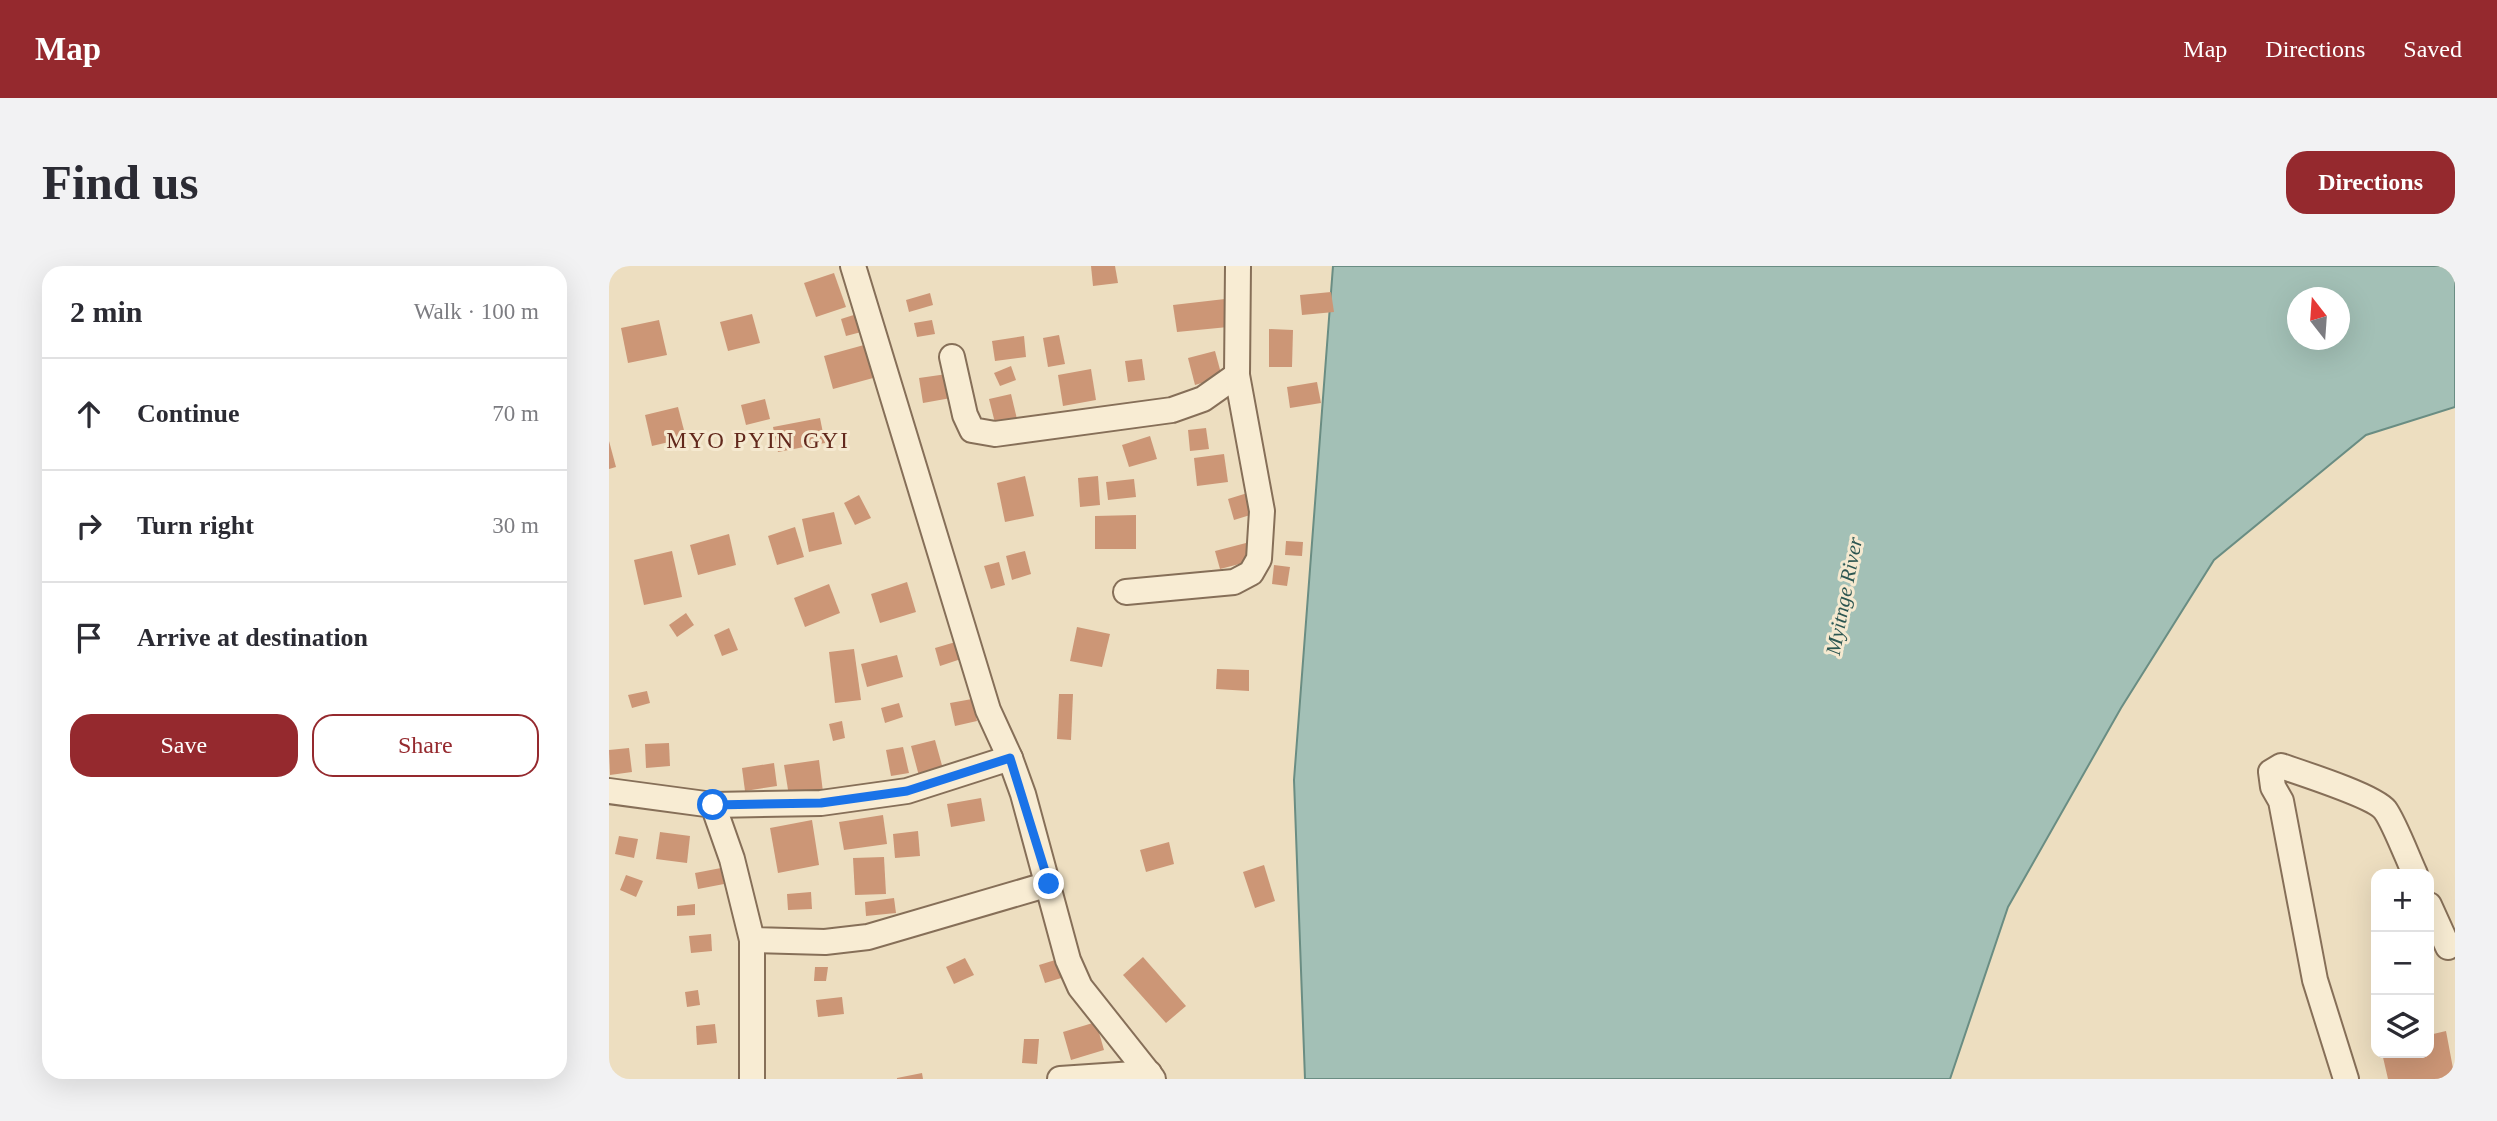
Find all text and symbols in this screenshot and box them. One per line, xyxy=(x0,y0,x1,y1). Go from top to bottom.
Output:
text: Map xyxy=(35,31,101,67)
text: Map xyxy=(2183,36,2227,62)
text: Directions xyxy=(2265,36,2365,62)
text: Saved xyxy=(2403,36,2462,62)
button: Directions xyxy=(2286,151,2455,214)
text: Find us xyxy=(42,155,199,210)
north arrow xyxy=(2287,287,2350,350)
text: 2 min xyxy=(70,295,143,328)
text: Walk · 100 m xyxy=(414,299,539,324)
icon: ahead xyxy=(70,395,108,433)
text: Continue xyxy=(137,399,240,428)
text: 70 m xyxy=(492,401,539,426)
district label: MYO PYIN GYI xyxy=(666,428,850,453)
icon: right xyxy=(70,507,108,545)
text: Turn right xyxy=(137,511,254,540)
text: 30 m xyxy=(492,513,539,538)
water label: Myitnge River xyxy=(1821,534,1867,658)
icon: arrive xyxy=(70,619,108,657)
text: Arrive at destination xyxy=(137,623,368,652)
button: Save xyxy=(70,714,298,777)
button: Share xyxy=(312,714,539,777)
route start xyxy=(697,789,728,820)
route end xyxy=(1033,868,1064,899)
map controls xyxy=(2371,869,2434,1058)
button: + xyxy=(2371,869,2434,932)
button: − xyxy=(2371,932,2434,995)
button: layers xyxy=(2371,995,2434,1058)

